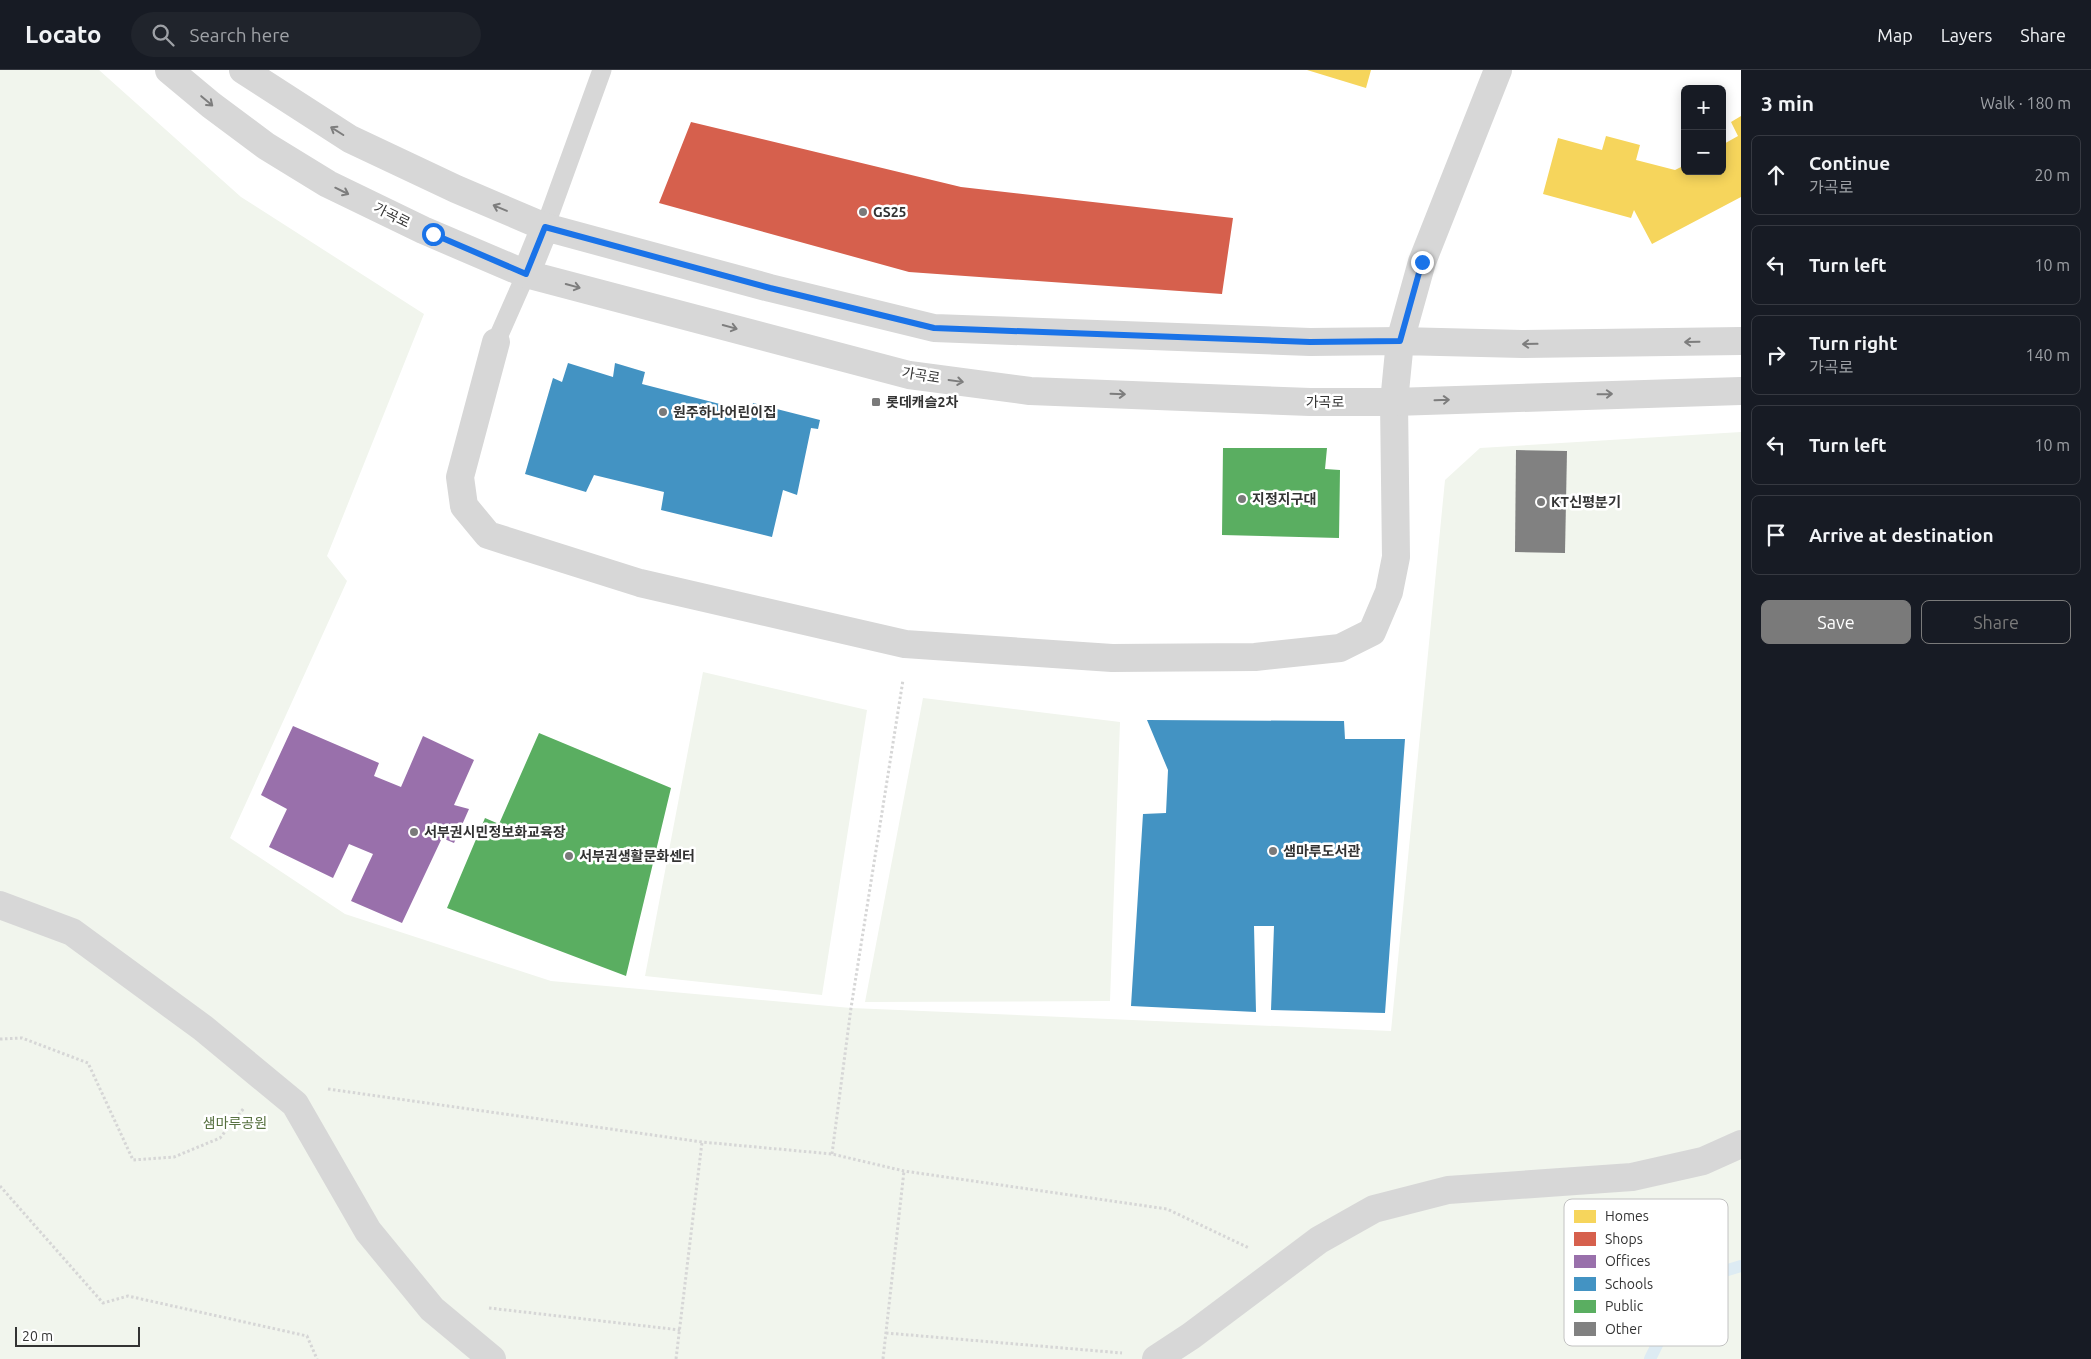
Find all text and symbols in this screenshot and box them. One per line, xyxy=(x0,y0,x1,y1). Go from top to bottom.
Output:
search box xyxy=(131,12,481,57)
text: Locato xyxy=(25,21,101,48)
icon: search xyxy=(149,21,177,49)
text: Search here xyxy=(189,24,290,46)
text: Map xyxy=(1877,25,1913,45)
text: Layers xyxy=(1941,25,1992,45)
text: Share xyxy=(2020,25,2066,45)
map controls xyxy=(1681,85,1726,175)
button: + xyxy=(1681,85,1726,130)
text: 3 min xyxy=(1761,91,1814,115)
text: Walk · 180 m xyxy=(1980,94,2071,112)
one-way arrow xyxy=(200,96,213,107)
one-way arrow xyxy=(331,126,345,136)
button: − xyxy=(1681,130,1726,175)
text: Continue xyxy=(1809,152,1890,174)
icon: ahead xyxy=(1762,161,1790,189)
text: 20 m xyxy=(2034,166,2070,184)
text: 가곡로 xyxy=(1809,178,1853,196)
one-way arrow xyxy=(334,187,349,196)
street label: 가곡로 xyxy=(371,199,413,231)
one-way arrow xyxy=(493,202,508,212)
place label: GS25 xyxy=(873,204,907,220)
marker: GS25 xyxy=(857,206,869,218)
route start xyxy=(422,223,445,246)
route end xyxy=(1411,251,1434,274)
icon: left xyxy=(1762,251,1790,279)
text: Turn left xyxy=(1809,254,1887,276)
text: 10 m xyxy=(2034,256,2070,274)
one-way arrow xyxy=(565,282,581,291)
one-way arrow xyxy=(722,323,738,333)
text: Turn right xyxy=(1809,332,1897,354)
one-way arrow xyxy=(1685,337,1701,347)
one-way arrow xyxy=(1522,339,1538,349)
icon: right xyxy=(1762,341,1790,369)
text: 140 m xyxy=(2025,346,2070,364)
text: 가곡로 xyxy=(1809,358,1853,376)
street label: 가곡로 xyxy=(901,364,941,386)
one-way arrow xyxy=(948,376,964,386)
one-way arrow xyxy=(1110,390,1126,399)
one-way arrow xyxy=(1597,390,1613,399)
place label: 롯데캐슬2차 xyxy=(886,394,958,410)
street label: 가곡로 xyxy=(1306,394,1344,410)
one-way arrow xyxy=(1434,395,1450,405)
marker: 롯데캐슬2차 xyxy=(870,396,882,408)
place label: 원주하나어린이집 xyxy=(673,404,776,420)
marker: 원주하나어린이집 xyxy=(657,406,669,418)
icon: left xyxy=(1762,431,1790,459)
text: Turn left xyxy=(1809,434,1887,456)
text: 10 m xyxy=(2034,436,2070,454)
place label: 지정지구대 xyxy=(1252,491,1316,507)
marker: 지정지구대 xyxy=(1236,493,1248,505)
place label: KT신평분기 xyxy=(1551,494,1621,510)
marker: KT신평분기 xyxy=(1535,496,1547,508)
icon: arrive xyxy=(1762,521,1790,549)
text: Arrive at destination xyxy=(1809,524,1994,546)
button: Save xyxy=(1761,600,1911,644)
button: Share xyxy=(1921,600,2071,644)
place label: 서부권시민정보화교육장 xyxy=(424,824,566,840)
marker: 서부권시민정보화교육장 xyxy=(408,826,420,838)
place label: 샘마루도서관 xyxy=(1283,843,1360,859)
marker: 샘마루도서관 xyxy=(1267,845,1279,857)
place label: 서부권생활문화센터 xyxy=(579,848,695,864)
marker: 서부권생활문화센터 xyxy=(563,850,575,862)
park label: 샘마루공원 xyxy=(203,1115,267,1131)
legend xyxy=(1564,1199,1728,1346)
text: Homes xyxy=(1605,1208,1649,1224)
text: Shops xyxy=(1605,1231,1643,1247)
text: Offices xyxy=(1605,1253,1650,1269)
text: Schools xyxy=(1605,1276,1653,1292)
text: Public xyxy=(1605,1298,1644,1314)
text: Other xyxy=(1605,1321,1643,1337)
scale bar xyxy=(15,1324,140,1347)
text: 20 m xyxy=(22,1328,53,1344)

